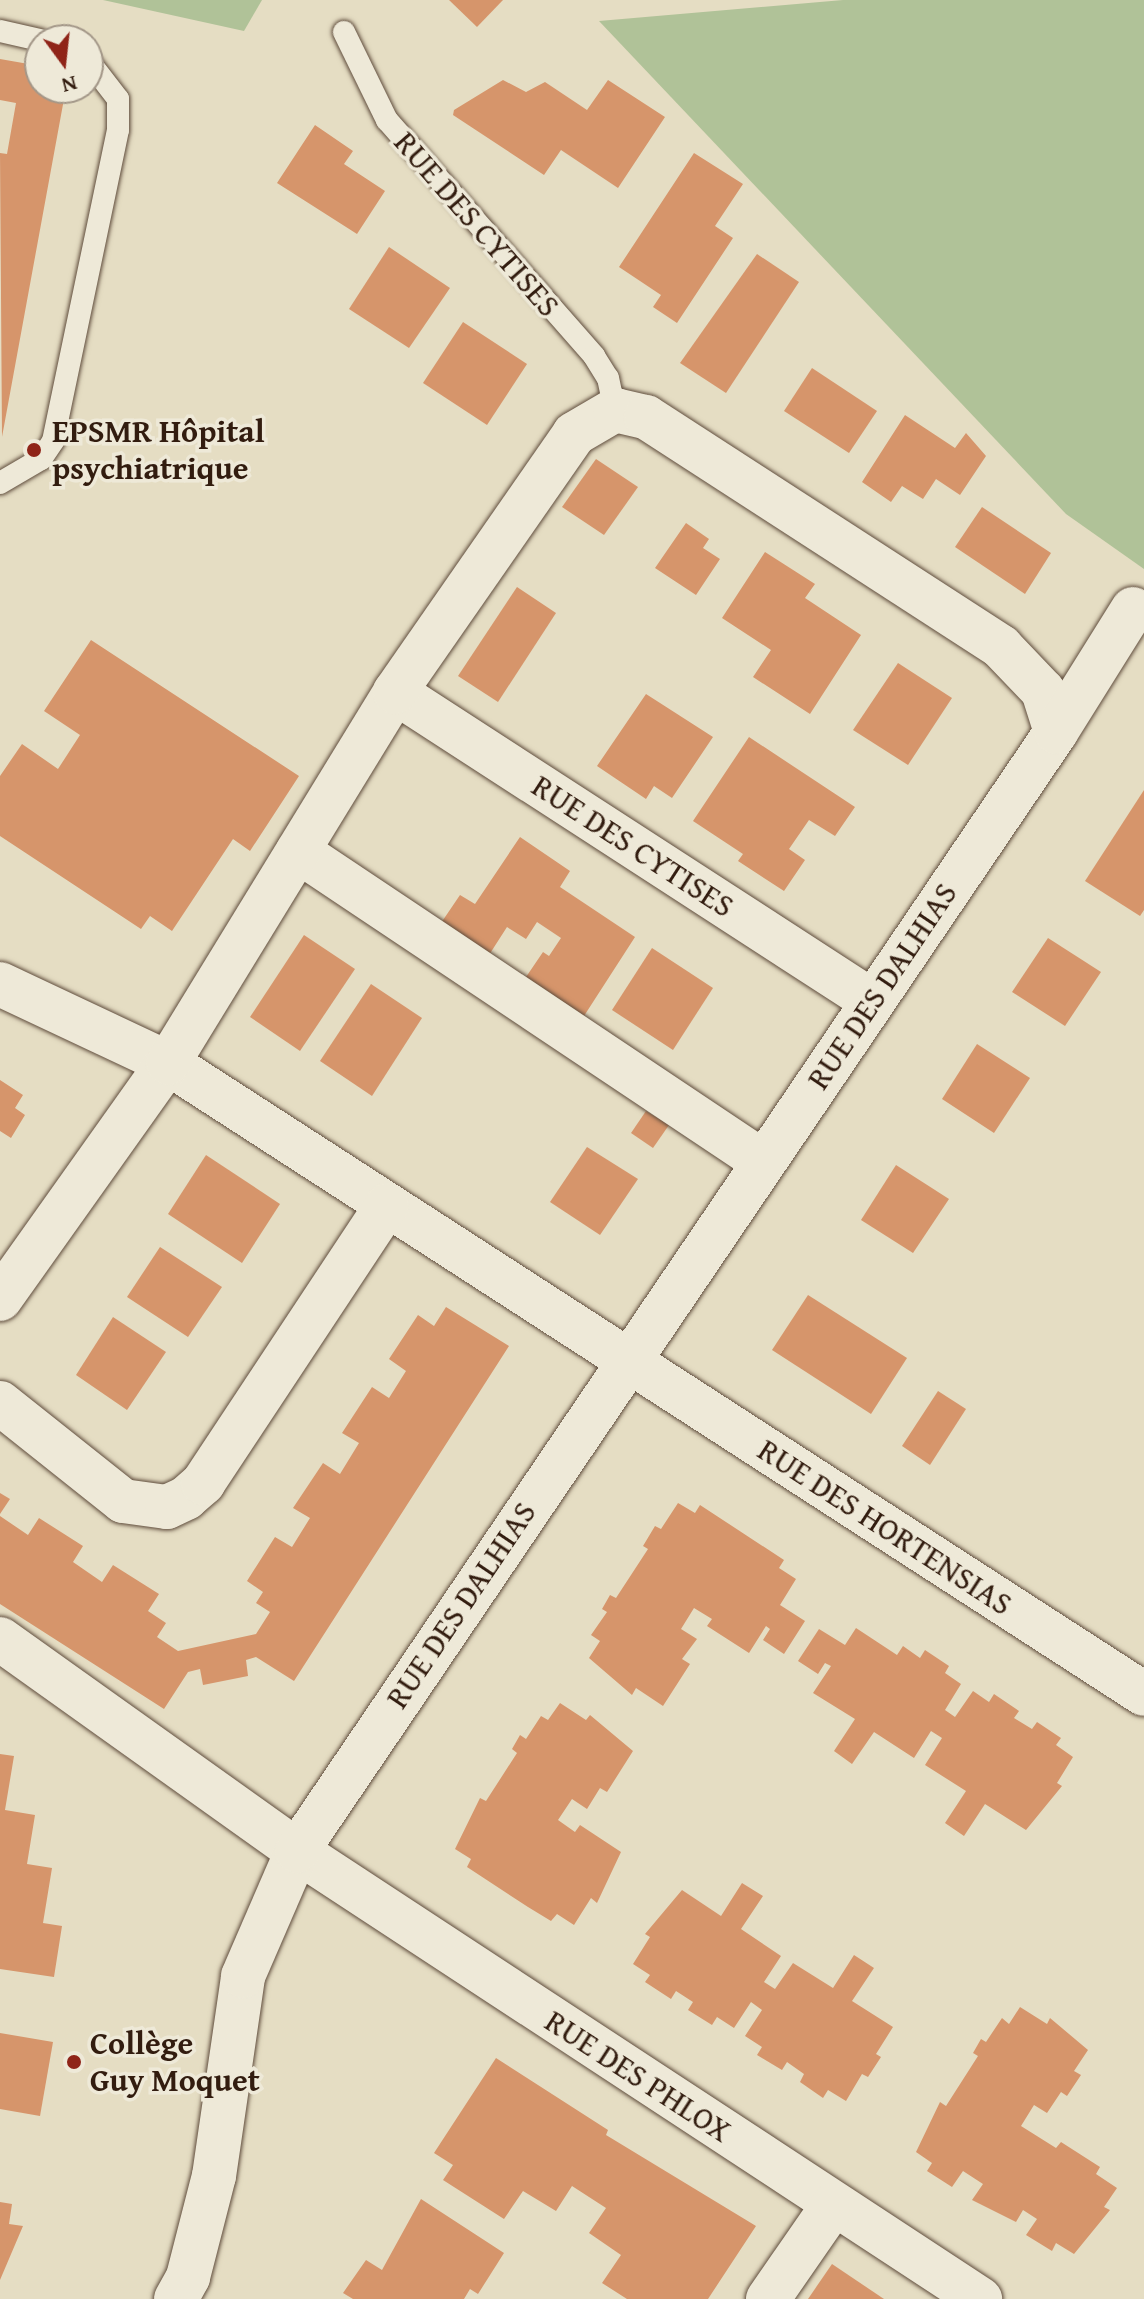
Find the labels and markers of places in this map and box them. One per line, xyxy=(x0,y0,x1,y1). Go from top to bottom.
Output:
place label: EPSMR Hôpital psychiatrique xyxy=(52,413,265,488)
marker: EPSMR Hôpital psychiatrique xyxy=(23,439,45,461)
place label: Collège Guy Moquet xyxy=(90,2025,260,2100)
marker: Collège Guy Moquet xyxy=(65,2053,83,2071)

